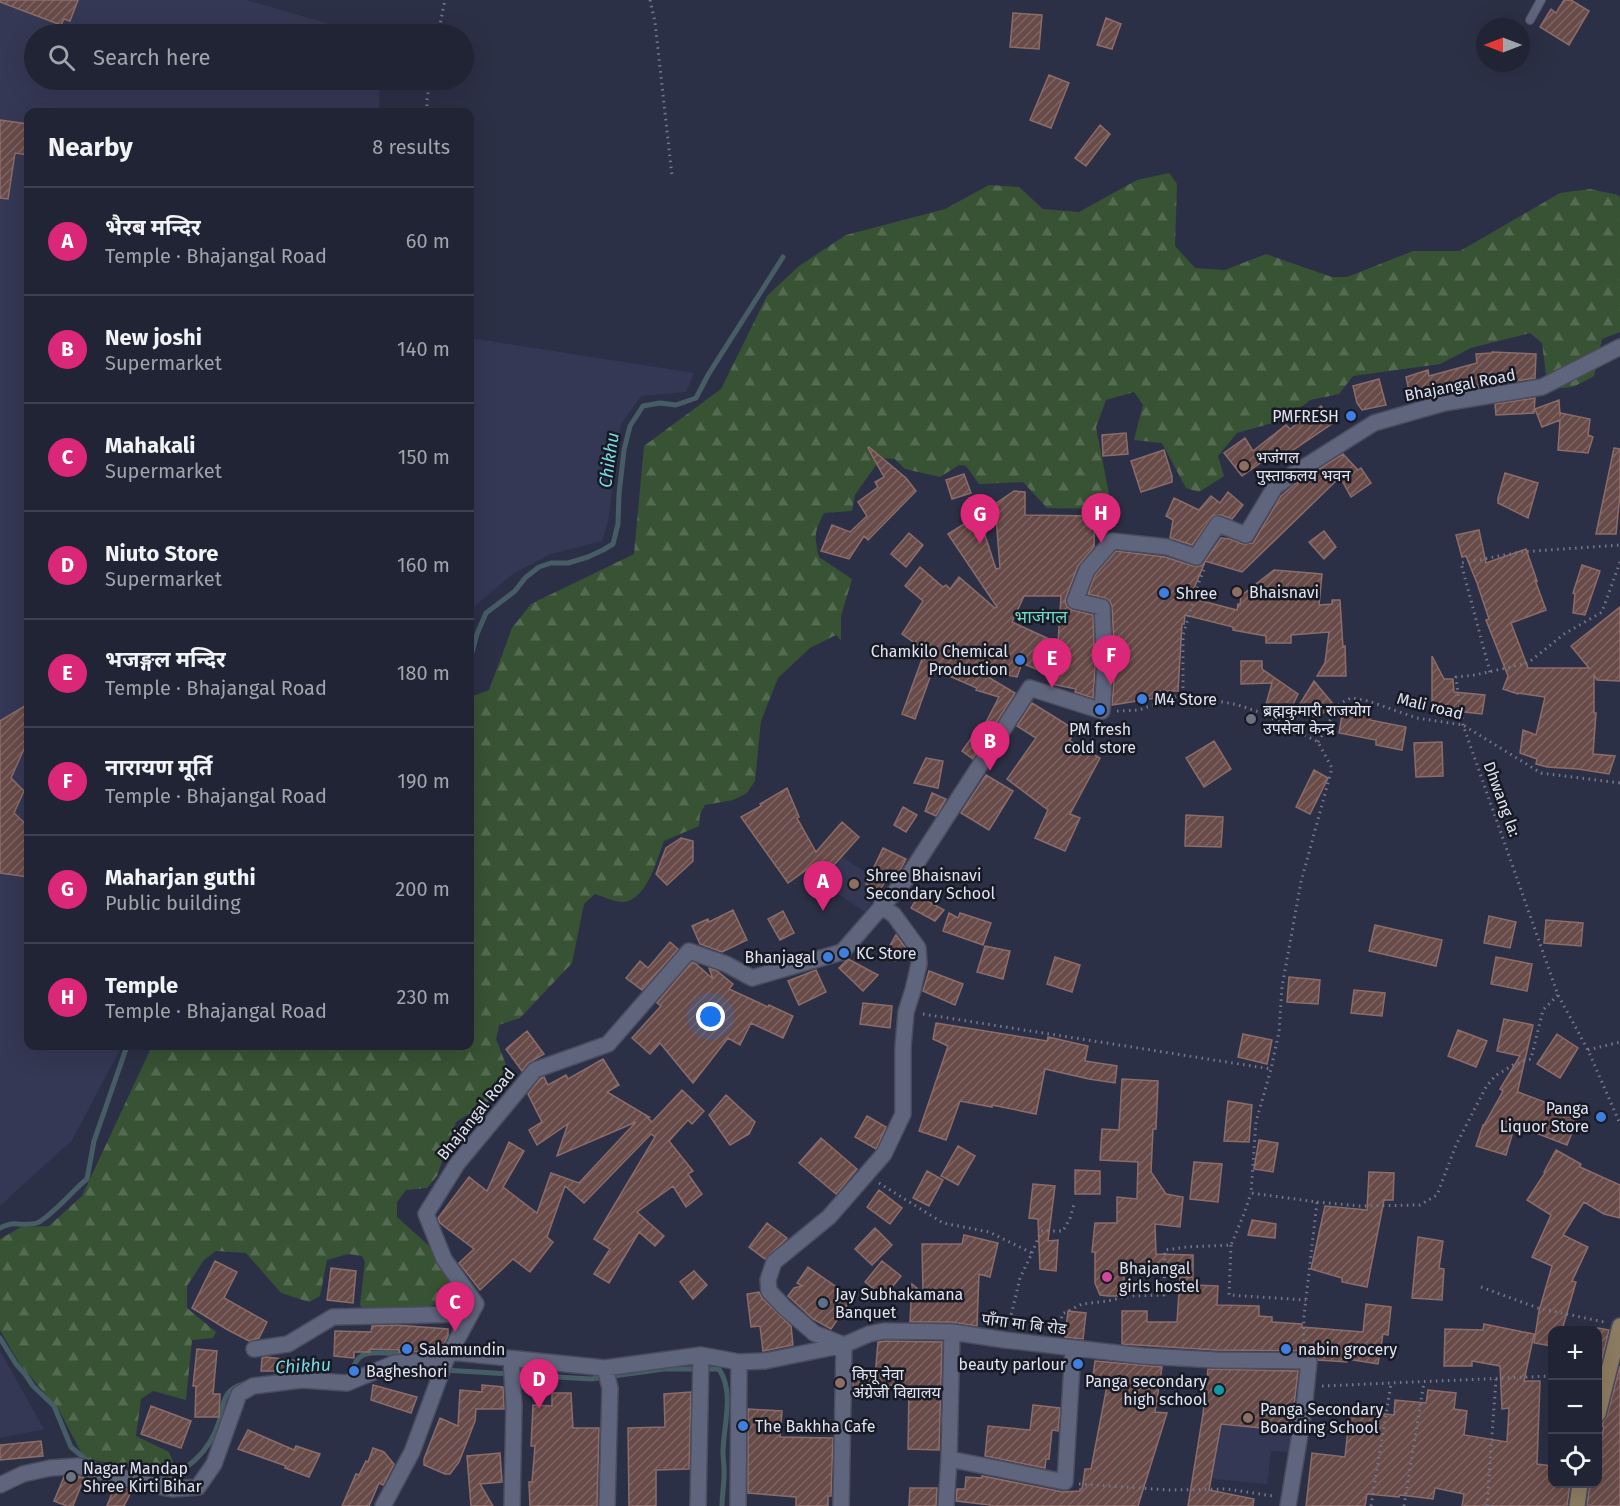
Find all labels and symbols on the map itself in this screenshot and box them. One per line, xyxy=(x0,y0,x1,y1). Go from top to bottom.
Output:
north arrow xyxy=(1476,18,1530,72)
street label: Bhajangal Road xyxy=(1403,365,1517,405)
place label: PMFRESH xyxy=(1272,407,1339,426)
marker: PMFRESH xyxy=(1344,409,1358,423)
water label: Chikhu xyxy=(594,431,624,489)
place label: भजंगल पुस्ताकलय भवन xyxy=(1256,448,1351,486)
marker: भजंगल पुस्ताकलय भवन xyxy=(1237,459,1251,473)
pin: G xyxy=(960,494,1000,544)
pin: H xyxy=(1082,494,1120,543)
place label: Bhaisnavi xyxy=(1249,583,1319,602)
place label: Shree xyxy=(1176,584,1217,603)
marker: Bhaisnavi xyxy=(1230,585,1244,599)
marker: Shree xyxy=(1157,586,1171,600)
district label: भाजंगल xyxy=(1014,606,1068,628)
pin: F xyxy=(1092,636,1130,685)
pin: E xyxy=(1032,638,1072,688)
place label: Chamkilo Chemical Production xyxy=(871,642,1008,679)
marker: Chamkilo Chemical Production xyxy=(1013,653,1027,667)
street label: Mali road xyxy=(1395,689,1465,723)
place label: M4 Store xyxy=(1154,690,1217,709)
marker: M4 Store xyxy=(1135,692,1149,706)
place label: ब्रह्मकुमारी राजयोग उपसेवा केन्द्र xyxy=(1263,701,1372,738)
marker: PM fresh cold store xyxy=(1093,703,1107,717)
marker: ब्रह्मकुमारी राजयोग उपसेवा केन्द्र xyxy=(1244,712,1258,726)
place label: PM fresh cold store xyxy=(1064,720,1136,757)
pin: B xyxy=(970,722,1010,771)
street label: Dhwang la: xyxy=(1480,759,1524,839)
pin: A xyxy=(804,862,842,911)
place label: Shree Bhaisnavi Secondary School xyxy=(866,866,995,903)
marker: Shree Bhaisnavi Secondary School xyxy=(847,877,861,891)
place label: KC Store xyxy=(856,944,916,963)
marker: KC Store xyxy=(837,946,851,960)
place label: Bhanjagal xyxy=(745,948,816,967)
marker: Bhanjagal xyxy=(821,950,835,964)
your location xyxy=(696,1002,725,1031)
street label: Bhajangal Road xyxy=(433,1064,519,1164)
place label: Panga Liquor Store xyxy=(1500,1099,1589,1136)
marker: Panga Liquor Store xyxy=(1594,1110,1608,1124)
place label: Bhajangal girls hostel xyxy=(1119,1259,1200,1296)
marker: Bhajangal girls hostel xyxy=(1100,1270,1114,1284)
pin: C xyxy=(436,1282,474,1332)
place label: Jay Subhakamana Banquet xyxy=(835,1285,963,1322)
marker: Jay Subhakamana Banquet xyxy=(816,1296,830,1310)
street label: पाँगा मा बि रोड xyxy=(980,1309,1068,1339)
place label: Salamundin xyxy=(419,1340,505,1359)
place label: nabin grocery xyxy=(1298,1340,1397,1359)
marker: Salamundin xyxy=(400,1342,414,1356)
marker: nabin grocery xyxy=(1279,1342,1293,1356)
water label: Chikhu xyxy=(274,1354,332,1378)
place label: beauty parlour xyxy=(958,1355,1067,1374)
marker: beauty parlour xyxy=(1071,1357,1085,1371)
pin: D xyxy=(520,1360,558,1409)
place label: Bagheshori xyxy=(366,1362,448,1381)
marker: Bagheshori xyxy=(347,1364,361,1378)
place label: किपू नेवा अंग्रेजी विद्यालय xyxy=(852,1365,942,1402)
place label: Panga secondary high school xyxy=(1085,1372,1207,1409)
marker: किपू नेवा अंग्रेजी विद्यालय xyxy=(833,1376,847,1390)
marker: Panga secondary high school xyxy=(1212,1383,1226,1397)
place label: Panga Secondary Boarding School xyxy=(1260,1400,1383,1437)
marker: Panga Secondary Boarding School xyxy=(1241,1411,1255,1425)
place label: The Bakhha Cafe xyxy=(755,1417,875,1436)
marker: The Bakhha Cafe xyxy=(736,1419,750,1433)
place label: Nagar Mandap Shree Kirti Bihar xyxy=(83,1459,202,1496)
marker: Nagar Mandap Shree Kirti Bihar xyxy=(64,1470,78,1484)

